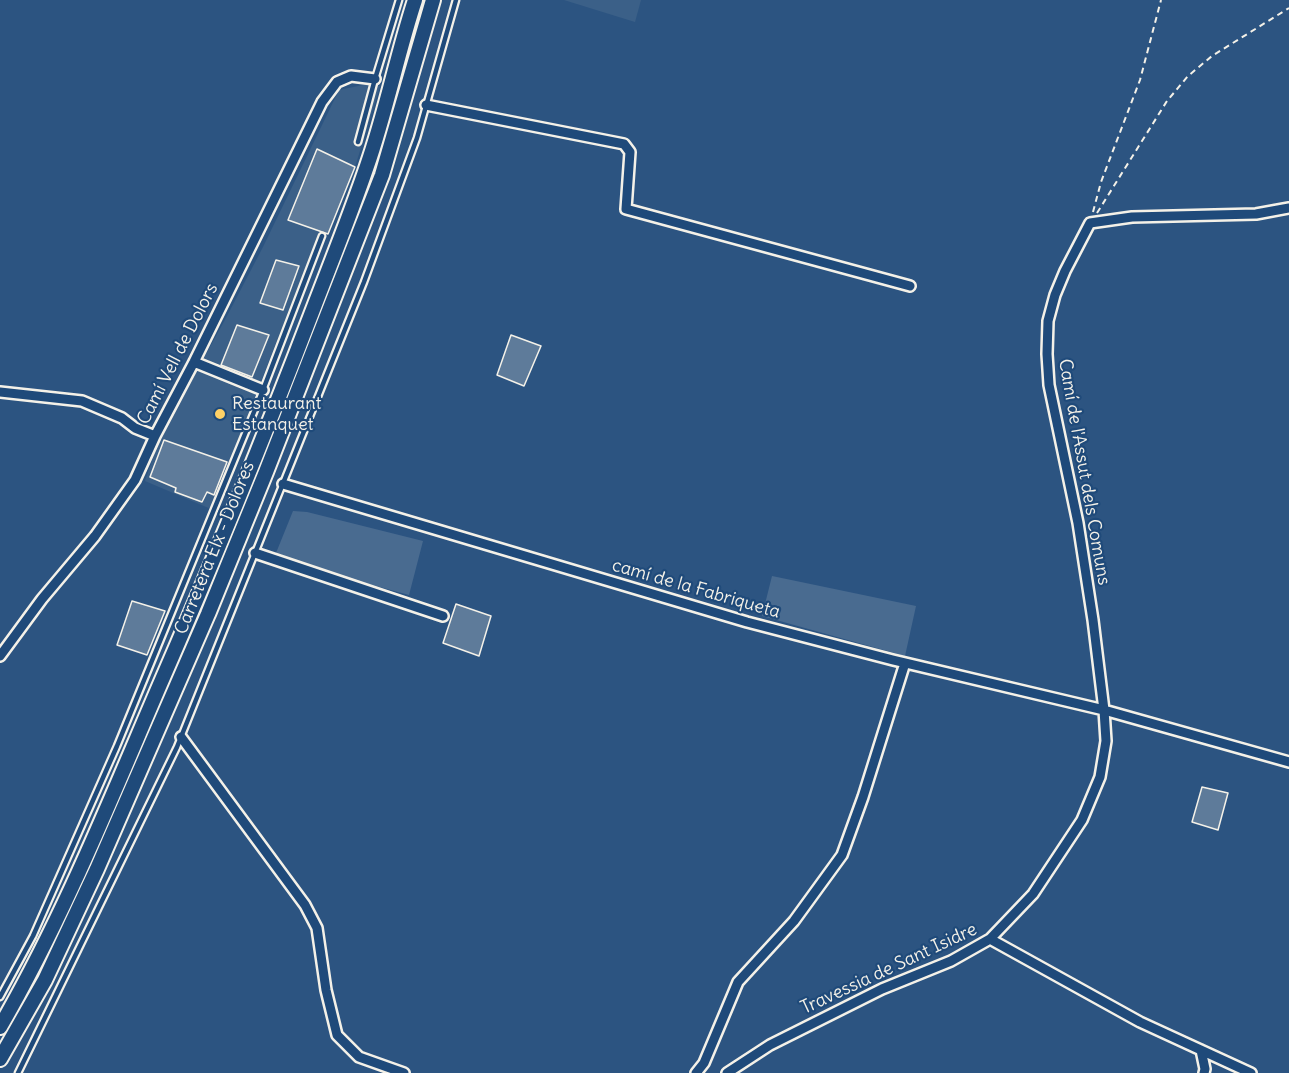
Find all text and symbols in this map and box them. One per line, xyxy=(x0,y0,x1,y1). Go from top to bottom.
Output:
street label: Camí Vell de Dolors xyxy=(133,280,223,428)
street label: Camí de l'Assut dels Comuns xyxy=(1053,357,1115,587)
place label: Restaurant Estanquet xyxy=(232,393,321,436)
marker: Restaurant Estanquet xyxy=(213,407,227,421)
street label: Carretera Elx - Dolores xyxy=(170,458,260,638)
street label: camí de la Fabriqueta xyxy=(609,555,783,623)
street label: Travessia de Sant Isidre xyxy=(798,919,980,1019)

